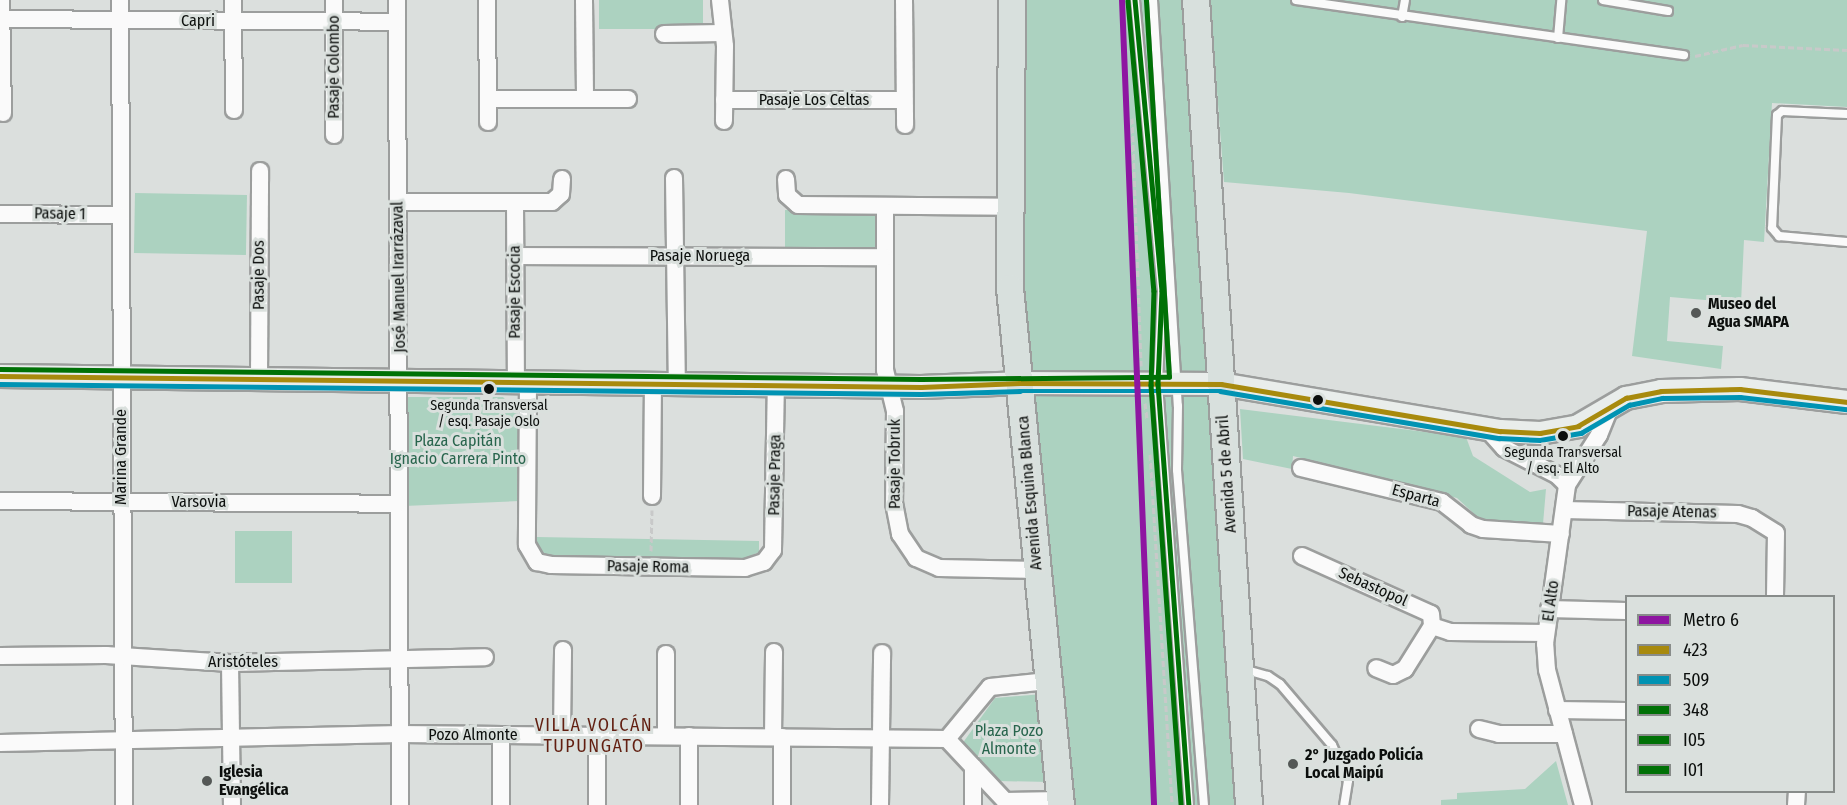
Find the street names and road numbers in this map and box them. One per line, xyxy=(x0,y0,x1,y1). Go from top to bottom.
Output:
street label: Capri xyxy=(181,11,215,31)
street label: Pasaje Colombo xyxy=(324,15,344,119)
street label: Pasaje Los Celtas xyxy=(759,90,869,110)
street label: José Manuel Irarrázaval xyxy=(388,201,410,353)
street label: Pasaje 1 xyxy=(34,204,86,224)
street label: Pasaje Dos xyxy=(249,240,269,310)
street label: Pasaje Escocia xyxy=(505,245,525,339)
street label: Pasaje Noruega xyxy=(650,246,750,266)
street label: Marina Grande xyxy=(111,409,131,505)
street label: Avenida 5 de Abril xyxy=(1213,414,1241,534)
street label: Avenida Esquina Blanca xyxy=(1014,415,1046,571)
street label: Pasaje Tobruk xyxy=(885,419,905,509)
street label: Pasaje Praga xyxy=(765,434,785,516)
street label: Esparta xyxy=(1390,480,1442,512)
street label: Varsovia xyxy=(172,492,226,512)
street label: Pasaje Atenas xyxy=(1627,502,1717,522)
street label: Pasaje Roma xyxy=(607,557,689,577)
street label: Sebastopol xyxy=(1336,563,1410,611)
street label: El Alto xyxy=(1539,579,1563,623)
street label: Aristóteles xyxy=(208,652,278,672)
street label: Pozo Almonte xyxy=(428,725,518,745)

